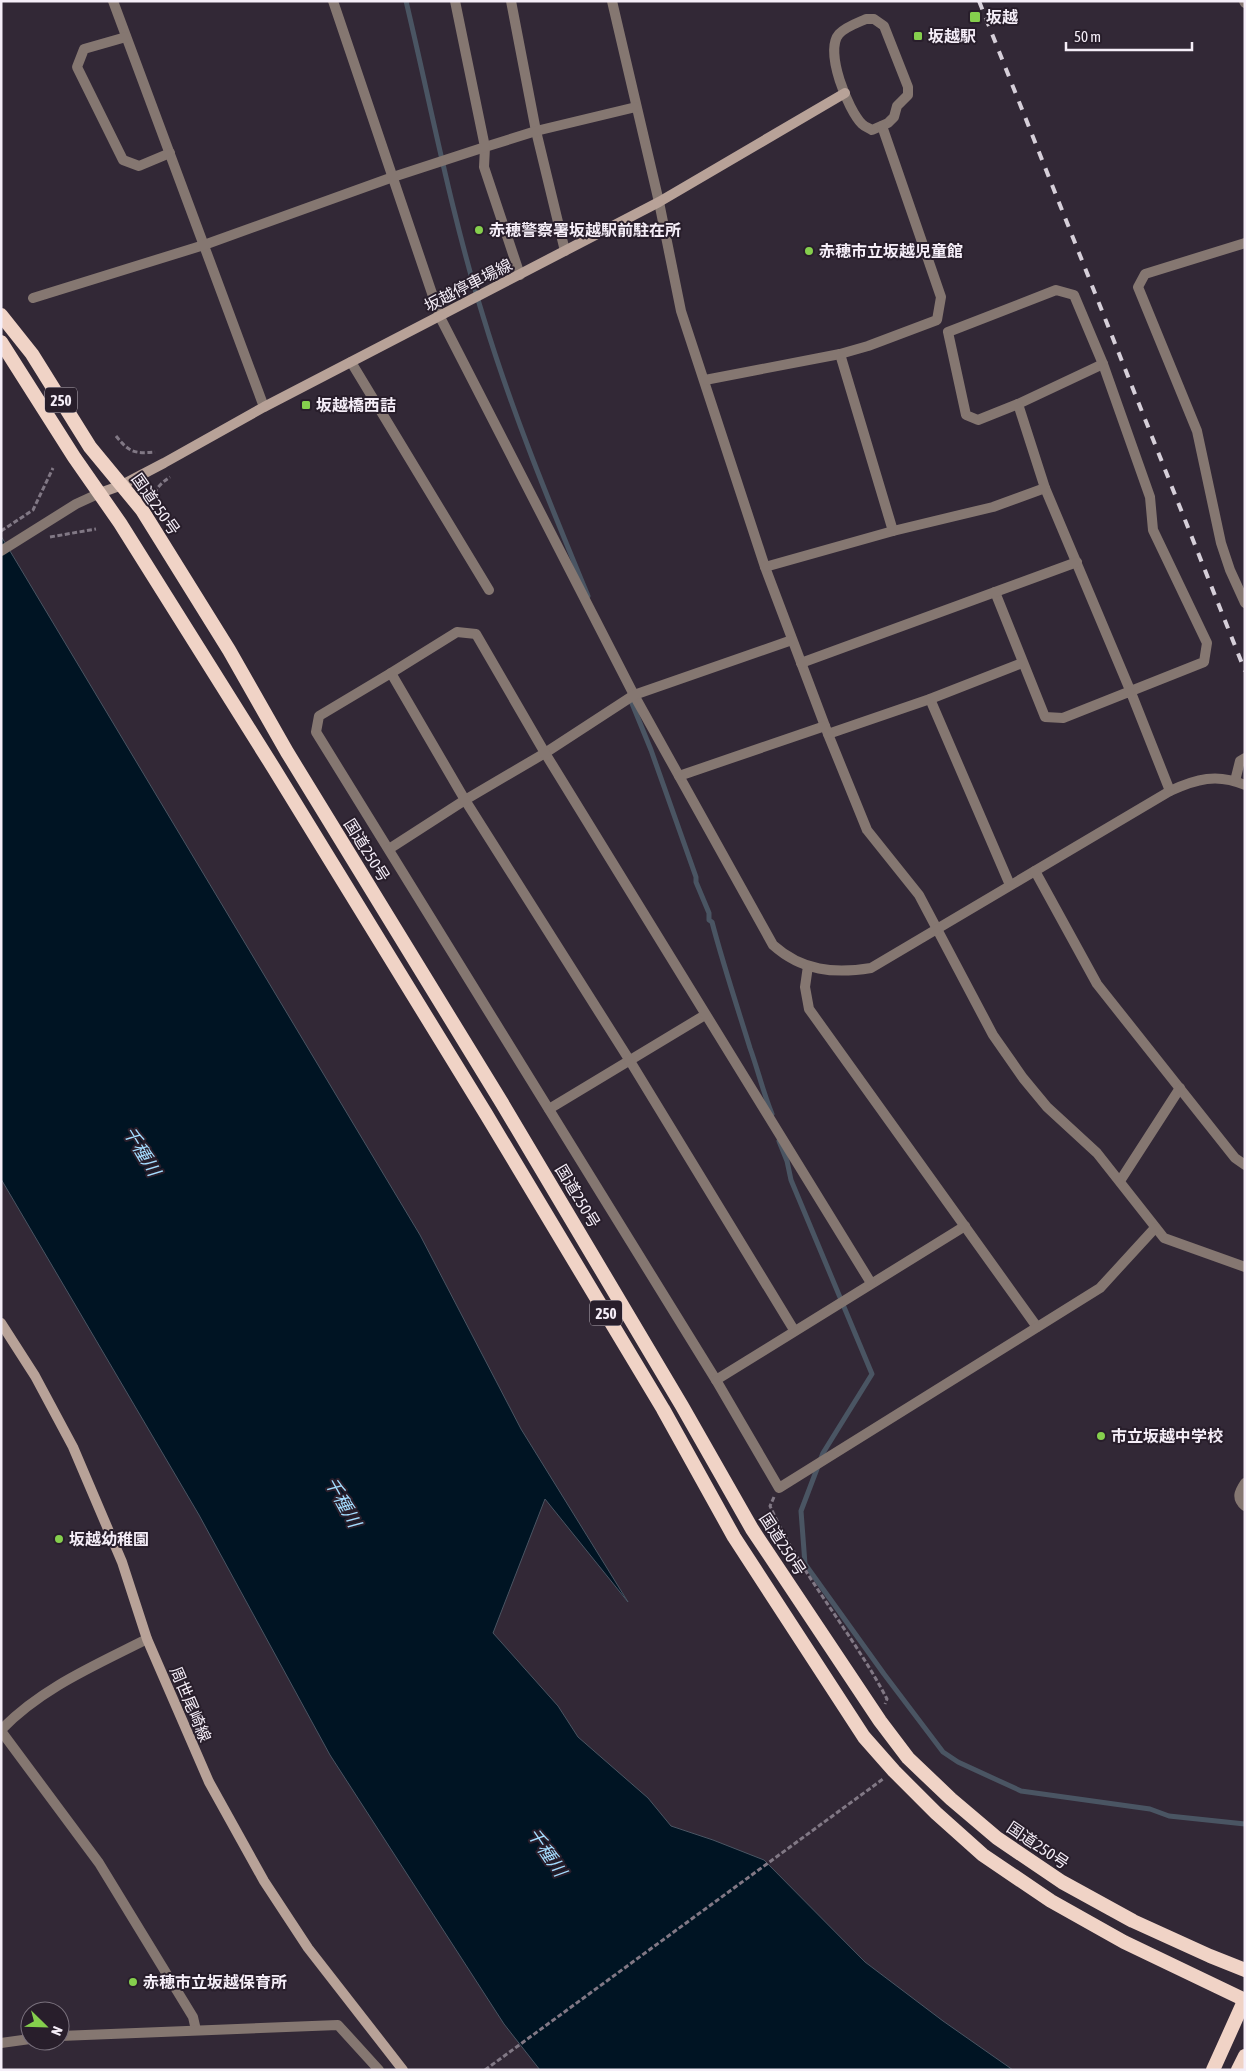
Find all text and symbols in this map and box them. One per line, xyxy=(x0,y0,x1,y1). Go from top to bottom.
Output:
place label: 坂越 xyxy=(986,8,1018,26)
marker: 坂越 xyxy=(968,10,982,24)
scale bar xyxy=(1066,20,1192,52)
place label: 坂越駅 xyxy=(928,27,976,45)
text: 50 m xyxy=(1074,28,1101,45)
marker: 坂越駅 xyxy=(912,30,924,42)
place label: 赤穂警察署坂越駅前駐在所 xyxy=(489,221,681,239)
marker: 赤穂警察署坂越駅前駐在所 xyxy=(473,224,485,236)
place label: 赤穂市立坂越児童館 xyxy=(819,242,963,260)
marker: 赤穂市立坂越児童館 xyxy=(803,245,815,257)
street label: 坂越停車場線 xyxy=(421,255,515,315)
road number: 250 xyxy=(45,388,77,412)
place label: 坂越橋西詰 xyxy=(316,396,396,414)
marker: 坂越橋西詰 xyxy=(300,399,312,411)
street label: 国道250号 xyxy=(128,470,184,538)
street label: 国道250号 xyxy=(341,815,393,885)
water label: 千種川 xyxy=(119,1122,166,1181)
street label: 国道250号 xyxy=(552,1161,604,1231)
road number: 250 xyxy=(590,1300,622,1326)
place label: 市立坂越中学校 xyxy=(1111,1427,1223,1445)
marker: 市立坂越中学校 xyxy=(1095,1430,1107,1442)
water label: 千種川 xyxy=(321,1473,366,1532)
street label: 国道250号 xyxy=(756,1510,810,1578)
place label: 坂越幼稚園 xyxy=(69,1530,149,1548)
marker: 坂越幼稚園 xyxy=(53,1533,65,1545)
street label: 周世尾崎線 xyxy=(167,1664,215,1744)
street label: 国道250号 xyxy=(1004,1818,1072,1872)
water label: 千種川 xyxy=(523,1824,572,1882)
place label: 赤穂市立坂越保育所 xyxy=(143,1973,287,1991)
marker: 赤穂市立坂越保育所 xyxy=(127,1976,139,1988)
north arrow xyxy=(20,2001,70,2051)
text: N xyxy=(48,2024,66,2038)

